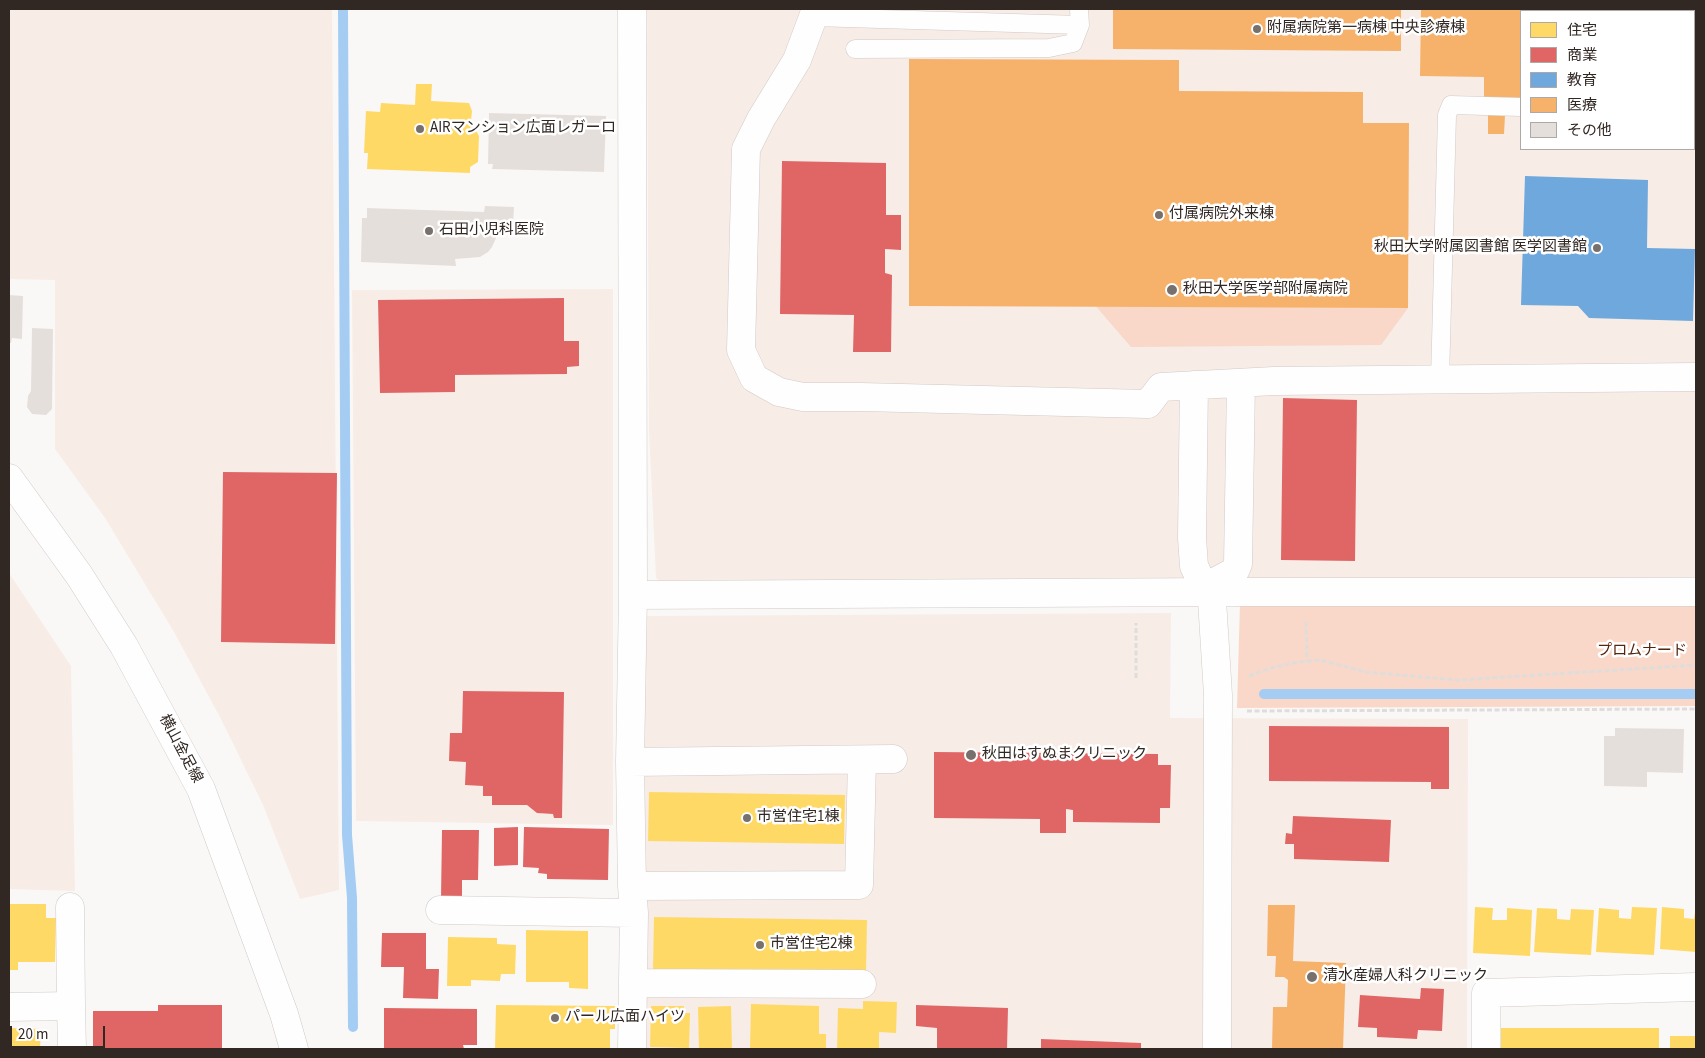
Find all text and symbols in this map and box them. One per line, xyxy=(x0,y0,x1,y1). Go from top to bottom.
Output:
legend xyxy=(1520,10,1695,150)
place label: 附属病院第一病棟 中央診療棟 xyxy=(1267,20,1465,38)
text: 住宅 xyxy=(1567,20,1597,41)
marker: 附属病院第一病棟 中央診療棟 xyxy=(1251,23,1263,35)
text: 商業 xyxy=(1567,45,1597,66)
text: 教育 xyxy=(1567,70,1597,91)
text: 医療 xyxy=(1567,95,1597,116)
place label: AIRマンション広面レガーロ xyxy=(430,120,616,138)
text: その他 xyxy=(1567,120,1612,141)
marker: AIRマンション広面レガーロ xyxy=(414,123,426,135)
place label: 付属病院外来棟 xyxy=(1169,206,1274,224)
marker: 付属病院外来棟 xyxy=(1153,209,1165,221)
place label: 石田小児科医院 xyxy=(439,222,544,240)
marker: 石田小児科医院 xyxy=(423,225,435,237)
place label: 秋田大学附属図書館 医学図書館 xyxy=(1374,239,1587,257)
marker: 秋田大学附属図書館 医学図書館 xyxy=(1591,242,1603,254)
place label: 秋田大学医学部附属病院 xyxy=(1183,281,1348,299)
marker: 秋田大学医学部附属病院 xyxy=(1165,283,1179,297)
park label: プロムナード xyxy=(1597,643,1687,661)
street label: 横山金足線 xyxy=(154,712,206,786)
place label: 秋田はすぬまクリニック xyxy=(982,746,1147,764)
marker: 秋田はすぬまクリニック xyxy=(964,748,978,762)
place label: 市営住宅1棟 xyxy=(757,809,839,827)
marker: 市営住宅1棟 xyxy=(741,812,753,824)
place label: 市営住宅2棟 xyxy=(770,936,852,954)
marker: 市営住宅2棟 xyxy=(754,939,766,951)
place label: 清水産婦人科クリニック xyxy=(1323,968,1488,986)
marker: 清水産婦人科クリニック xyxy=(1305,970,1319,984)
place label: パール広面ハイツ xyxy=(565,1009,685,1027)
marker: パール広面ハイツ xyxy=(549,1012,561,1024)
scale bar xyxy=(12,1016,108,1048)
text: 20 m xyxy=(18,1024,48,1045)

